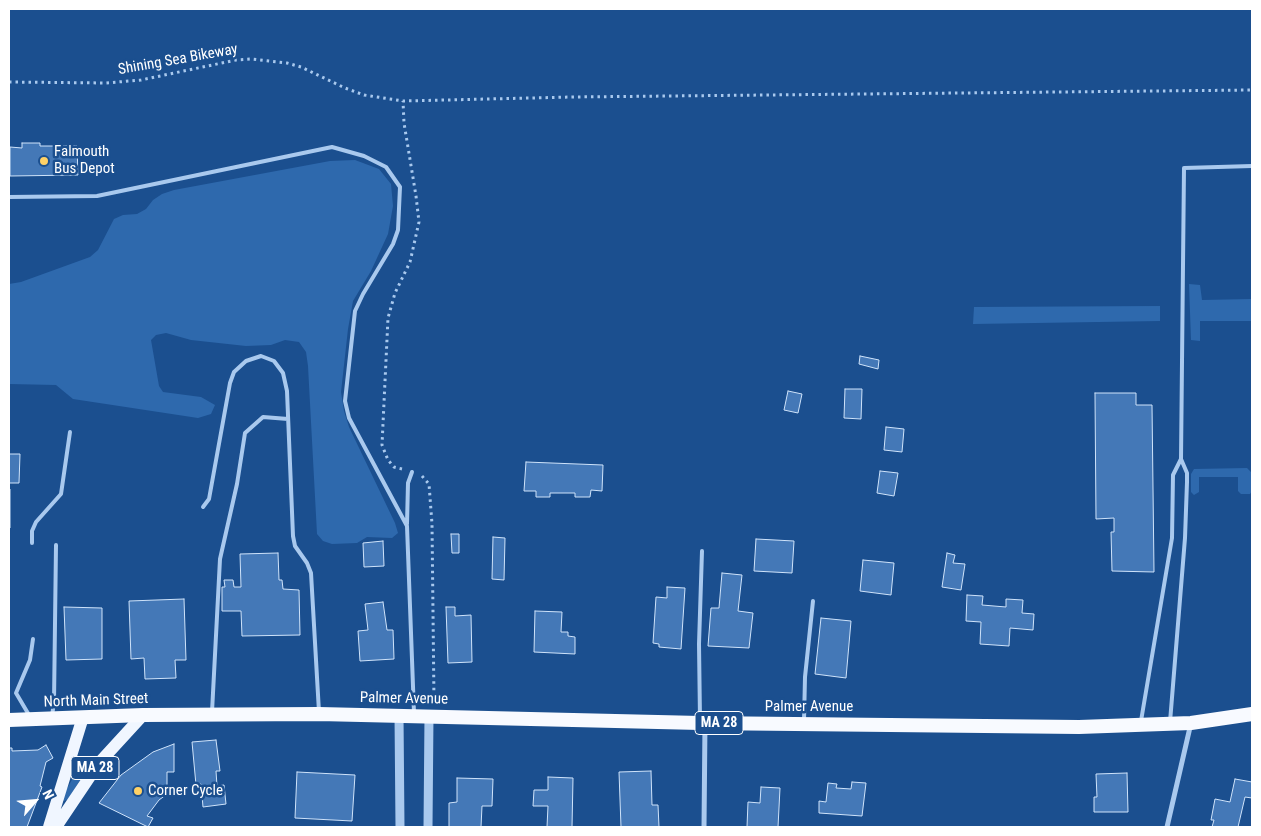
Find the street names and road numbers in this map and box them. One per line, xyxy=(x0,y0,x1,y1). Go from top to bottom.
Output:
street label: Shining Sea Bikeway xyxy=(117,41,239,79)
street label: Palmer Avenue xyxy=(360,689,448,709)
street label: North Main Street xyxy=(43,690,149,712)
street label: Palmer Avenue xyxy=(765,698,853,716)
road number: MA 28 xyxy=(695,711,743,734)
road number: MA 28 xyxy=(71,756,119,780)

